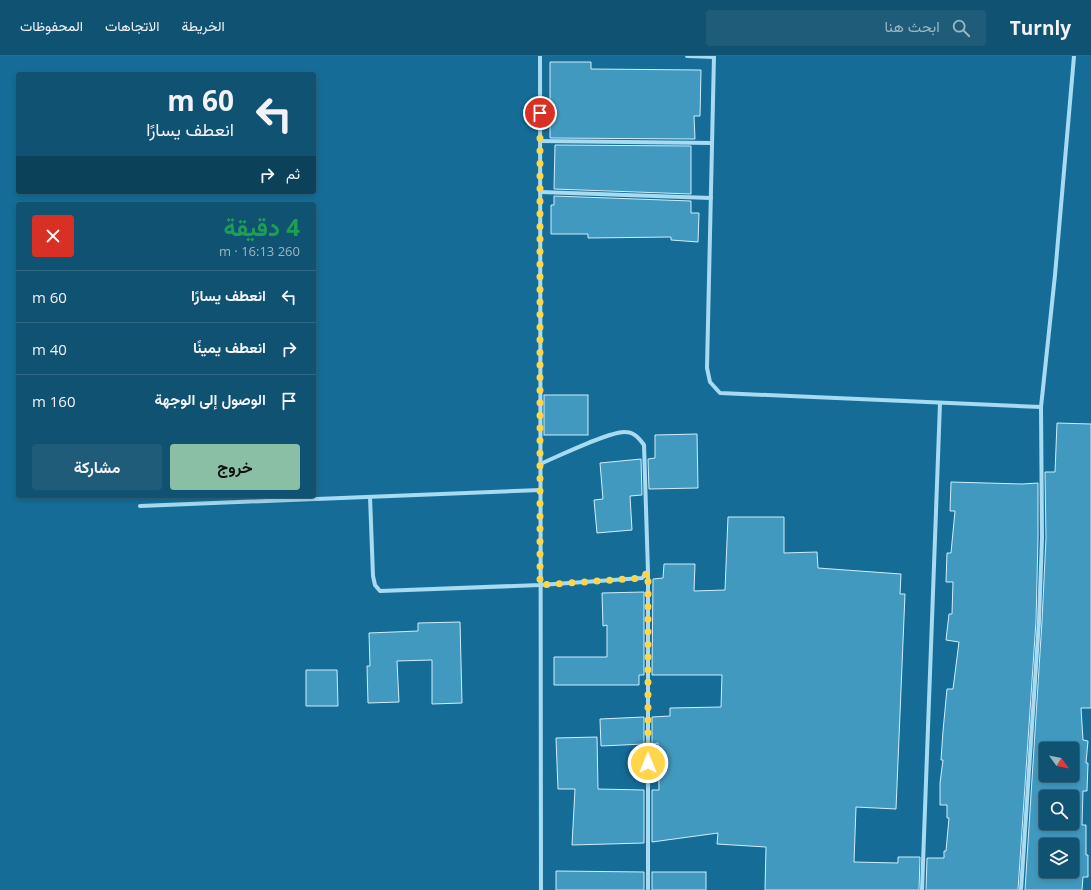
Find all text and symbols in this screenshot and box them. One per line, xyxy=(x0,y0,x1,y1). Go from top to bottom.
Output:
search box xyxy=(706,10,986,46)
text: Turnly xyxy=(1010,15,1071,41)
text: المحفوظات xyxy=(20,16,83,35)
text: الاتجاهات xyxy=(105,16,159,35)
text: الخريطة xyxy=(181,16,225,35)
text: ابحث هنا xyxy=(884,16,940,36)
icon: search xyxy=(950,17,972,39)
text: 60 m xyxy=(167,81,234,119)
icon: left xyxy=(248,88,300,140)
pin xyxy=(523,96,557,130)
icon: arrive xyxy=(529,102,551,124)
text: انعطف يسارًا xyxy=(146,117,234,141)
text: ثم xyxy=(286,163,300,183)
icon: right xyxy=(256,164,278,186)
text: 4 دقيقة xyxy=(223,210,300,243)
button: close xyxy=(32,215,74,257)
text: 260 m · 16:13 xyxy=(219,242,300,260)
text: انعطف يسارًا xyxy=(191,285,266,305)
icon: left xyxy=(278,286,300,308)
text: 60 m xyxy=(32,287,67,307)
text: انعطف يمينًا xyxy=(193,337,266,357)
icon: right xyxy=(278,338,300,360)
text: 40 m xyxy=(32,339,67,359)
text: الوصول إلى الوجهة xyxy=(155,389,266,409)
icon: arrive xyxy=(278,390,300,412)
text: 160 m xyxy=(32,391,76,411)
button: مشاركة xyxy=(32,444,162,490)
button: خروج xyxy=(170,444,300,490)
position arrow xyxy=(627,742,669,784)
north arrow xyxy=(1039,742,1079,782)
map controls xyxy=(1039,742,1079,878)
button: search xyxy=(1039,790,1079,830)
button: layers xyxy=(1039,838,1079,878)

